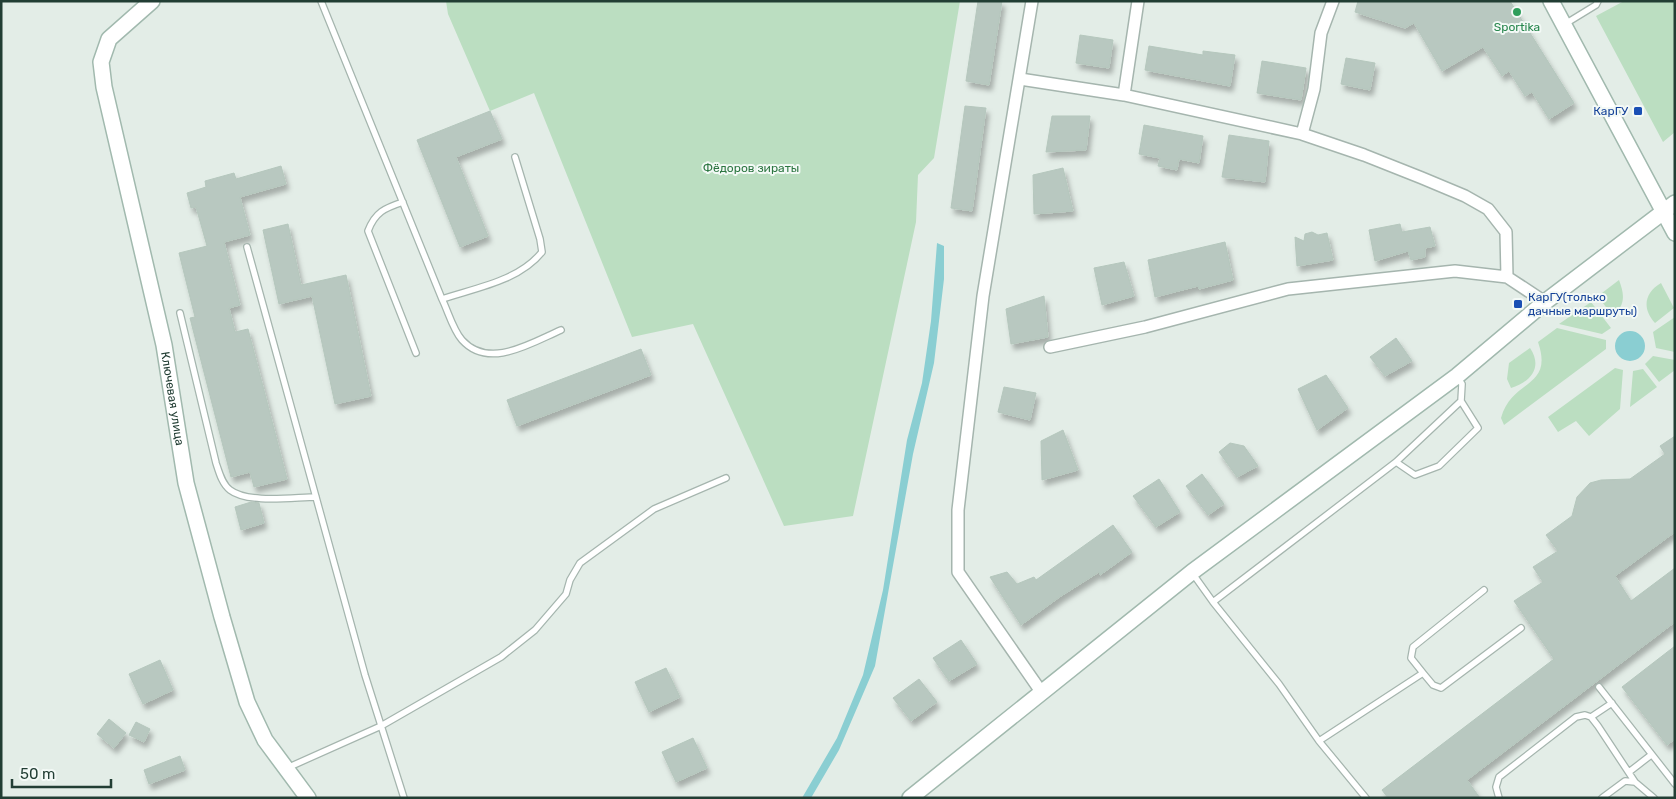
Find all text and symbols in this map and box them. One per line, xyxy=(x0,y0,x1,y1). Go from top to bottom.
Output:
marker: Sportika xyxy=(1511,6,1523,18)
place label: Sportika xyxy=(1494,20,1540,34)
place label: КарГУ xyxy=(1593,104,1629,118)
marker: КарГУ xyxy=(1632,105,1644,117)
park label: Фёдоров зираты xyxy=(703,161,799,175)
place label: КарГУ(только дачные маршруты) xyxy=(1528,290,1637,318)
marker: КарГУ(только дачные маршруты) xyxy=(1512,298,1524,310)
street label: Ключевая улица xyxy=(158,351,187,447)
scale bar xyxy=(12,756,111,788)
text: 50 m xyxy=(20,765,55,783)

